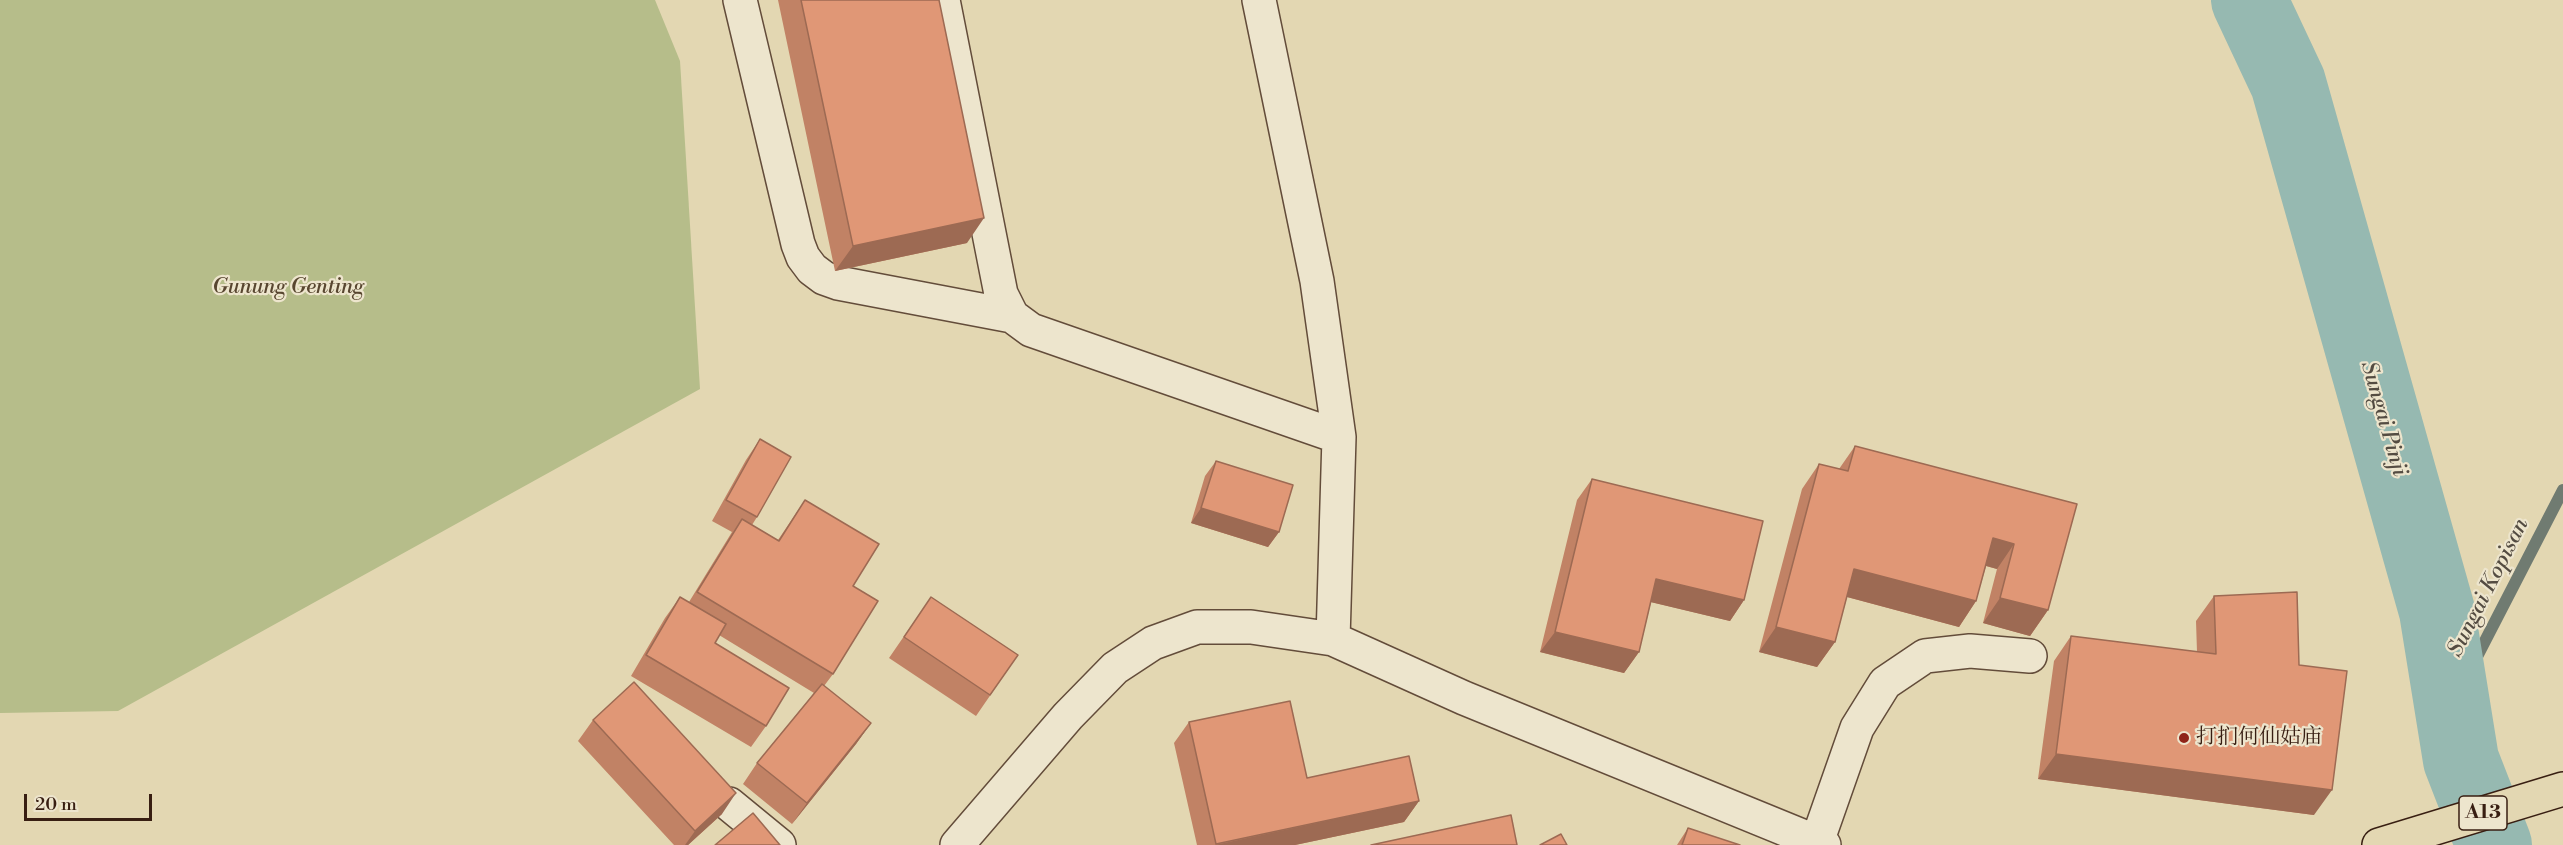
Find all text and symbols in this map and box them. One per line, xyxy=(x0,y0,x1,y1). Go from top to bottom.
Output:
park label: Gunung Genting xyxy=(212,275,364,301)
water label: Sungai Pinji xyxy=(2354,358,2412,480)
water label: Sungai Kopisan xyxy=(2443,514,2535,662)
place label: 打扪何仙姑庙 xyxy=(2196,725,2322,751)
marker: 打扪何仙姑庙 xyxy=(2177,731,2191,745)
scale bar xyxy=(27,782,154,820)
text: 20 m xyxy=(35,793,77,816)
road number: A13 xyxy=(2459,796,2507,830)

